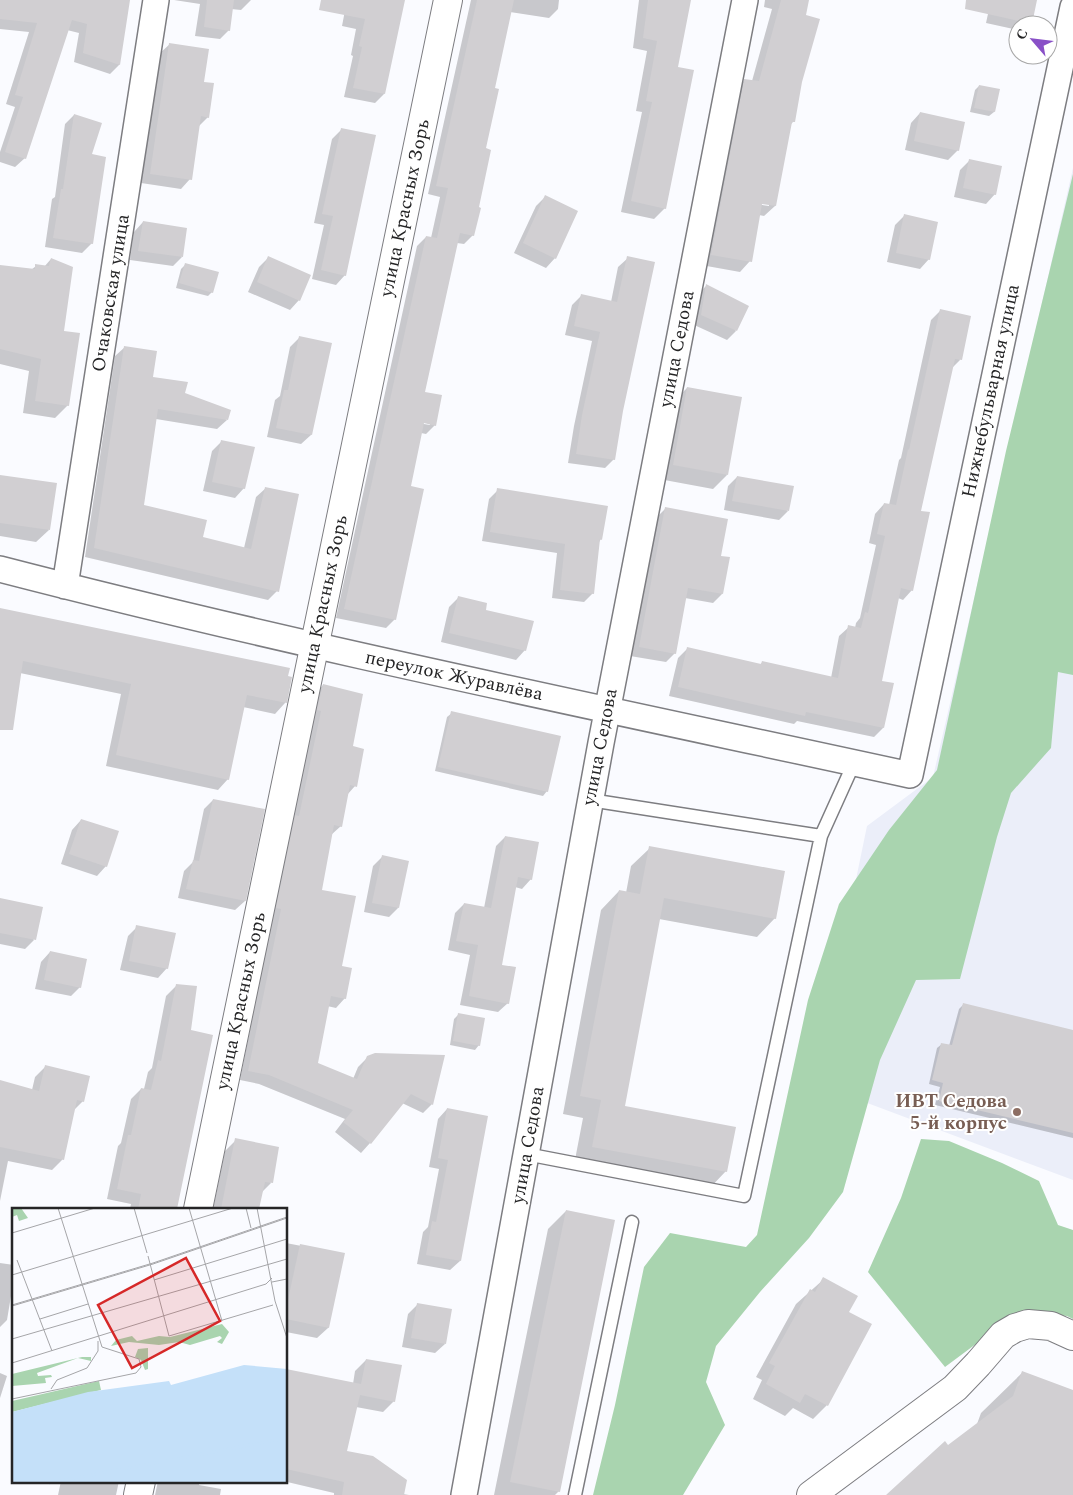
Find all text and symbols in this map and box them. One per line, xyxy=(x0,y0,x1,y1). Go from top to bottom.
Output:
north arrow xyxy=(1008,15,1058,65)
text: С xyxy=(1010,25,1034,43)
street label: улица Красных Зорь xyxy=(372,116,438,301)
street label: Очаковская улица xyxy=(84,211,138,374)
street label: Нижнебульварная улица xyxy=(954,281,1028,501)
street label: улица Седова xyxy=(651,287,703,411)
street label: улица Красных Зорь xyxy=(290,512,356,697)
street label: переулок Журавлёва xyxy=(362,643,546,709)
street label: улица Седова xyxy=(574,685,626,809)
street label: улица Красных Зорь xyxy=(208,909,274,1094)
street label: улица Седова xyxy=(503,1083,553,1207)
place label: ИВТ Седова 5-й корпус xyxy=(895,1087,1007,1138)
marker: ИВТ Седова 5-й корпус xyxy=(1011,1106,1023,1118)
inset map xyxy=(12,1208,288,1482)

